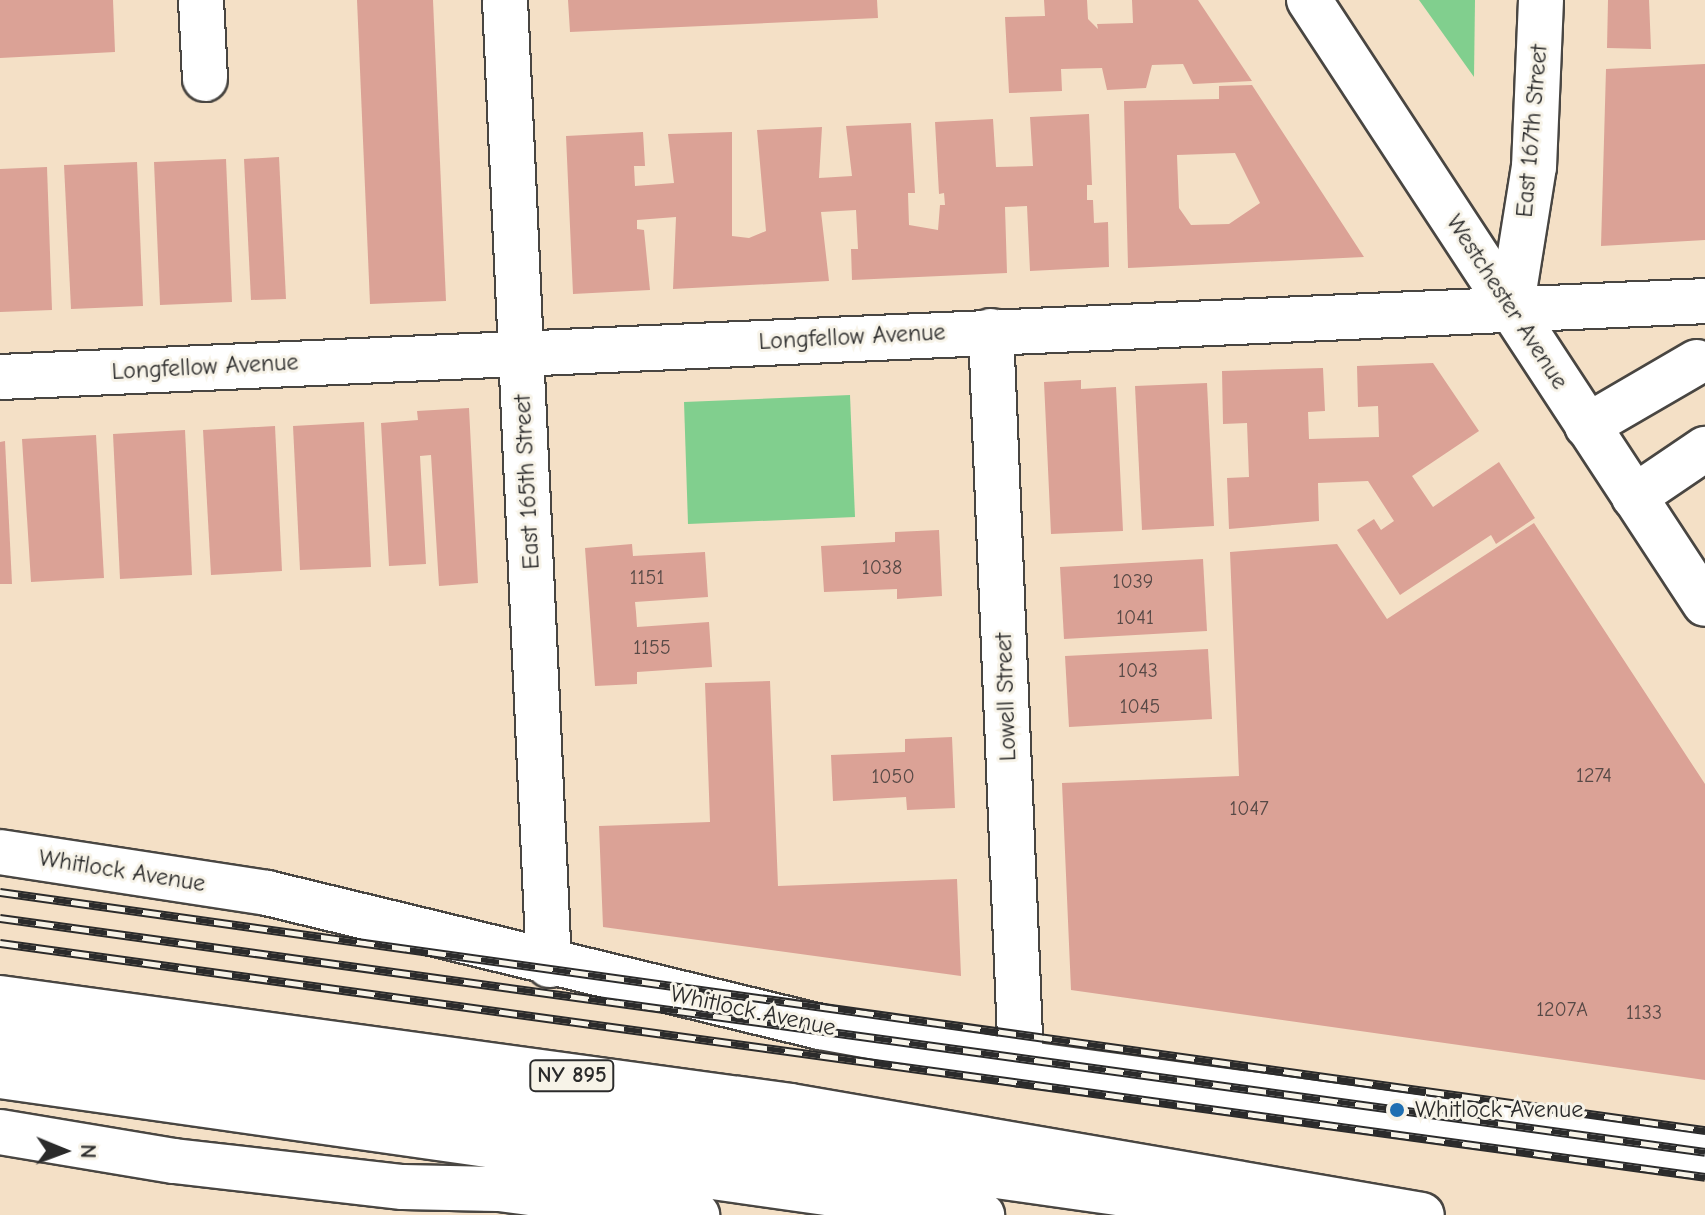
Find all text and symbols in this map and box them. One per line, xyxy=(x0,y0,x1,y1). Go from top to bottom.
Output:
street label: East 167th Street xyxy=(1510,43,1554,219)
street label: Westchester Avenue xyxy=(1440,209,1574,395)
street label: Longfellow Avenue xyxy=(758,318,946,356)
street label: Longfellow Avenue xyxy=(111,348,299,386)
street label: East 165th Street xyxy=(508,394,546,570)
house number: 1038 xyxy=(862,555,902,579)
house number: 1151 xyxy=(630,565,664,589)
house number: 1039 xyxy=(1113,569,1153,593)
house number: 1041 xyxy=(1116,605,1154,629)
street label: Lowell Street xyxy=(989,632,1023,762)
house number: 1155 xyxy=(633,635,671,659)
house number: 1043 xyxy=(1118,658,1158,682)
house number: 1045 xyxy=(1120,694,1160,718)
house number: 1274 xyxy=(1576,763,1612,787)
house number: 1050 xyxy=(871,764,915,788)
house number: 1047 xyxy=(1229,796,1269,820)
street label: Whitlock Avenue xyxy=(37,844,207,898)
street label: Whitlock Avenue xyxy=(668,979,838,1043)
house number: 1207A xyxy=(1536,997,1588,1021)
house number: 1133 xyxy=(1626,1000,1662,1024)
road number: NY 895 xyxy=(528,1058,616,1094)
place label: Whitlock Avenue xyxy=(1415,1096,1583,1124)
marker: Whitlock Avenue xyxy=(1386,1099,1408,1121)
north arrow xyxy=(24,1111,104,1191)
text: N xyxy=(75,1144,101,1159)

